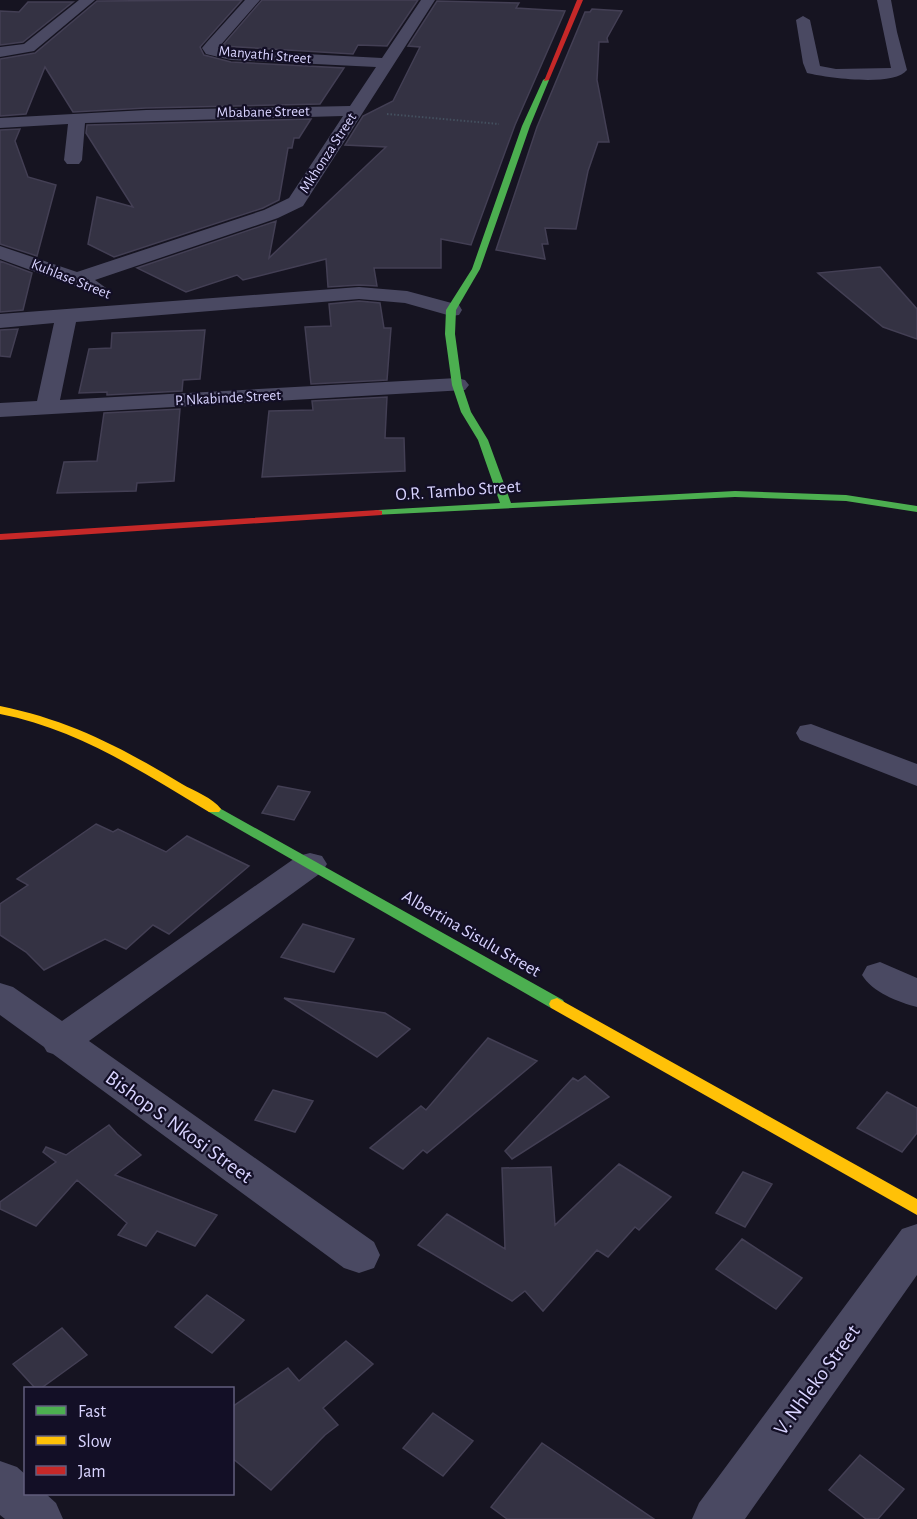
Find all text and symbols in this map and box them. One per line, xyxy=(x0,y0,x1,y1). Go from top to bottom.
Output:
street label: Manyathi Street xyxy=(218,43,312,67)
street label: Mbabane Street xyxy=(216,104,310,120)
street label: Mkhonza Street xyxy=(297,110,360,196)
street label: Kuhlase Street xyxy=(29,256,113,302)
street label: P. Nkabinde Street xyxy=(175,388,282,408)
street label: O.R. Tambo Street xyxy=(395,478,521,504)
street label: Albertina Sisulu Street xyxy=(399,887,544,981)
street label: Bishop S. Nkosi Street xyxy=(102,1067,257,1187)
street label: V. Nhleko Street xyxy=(770,1321,864,1439)
legend xyxy=(24,1387,234,1495)
text: Fast xyxy=(78,1403,106,1421)
text: Slow xyxy=(78,1433,111,1451)
text: Jam xyxy=(78,1463,106,1481)

